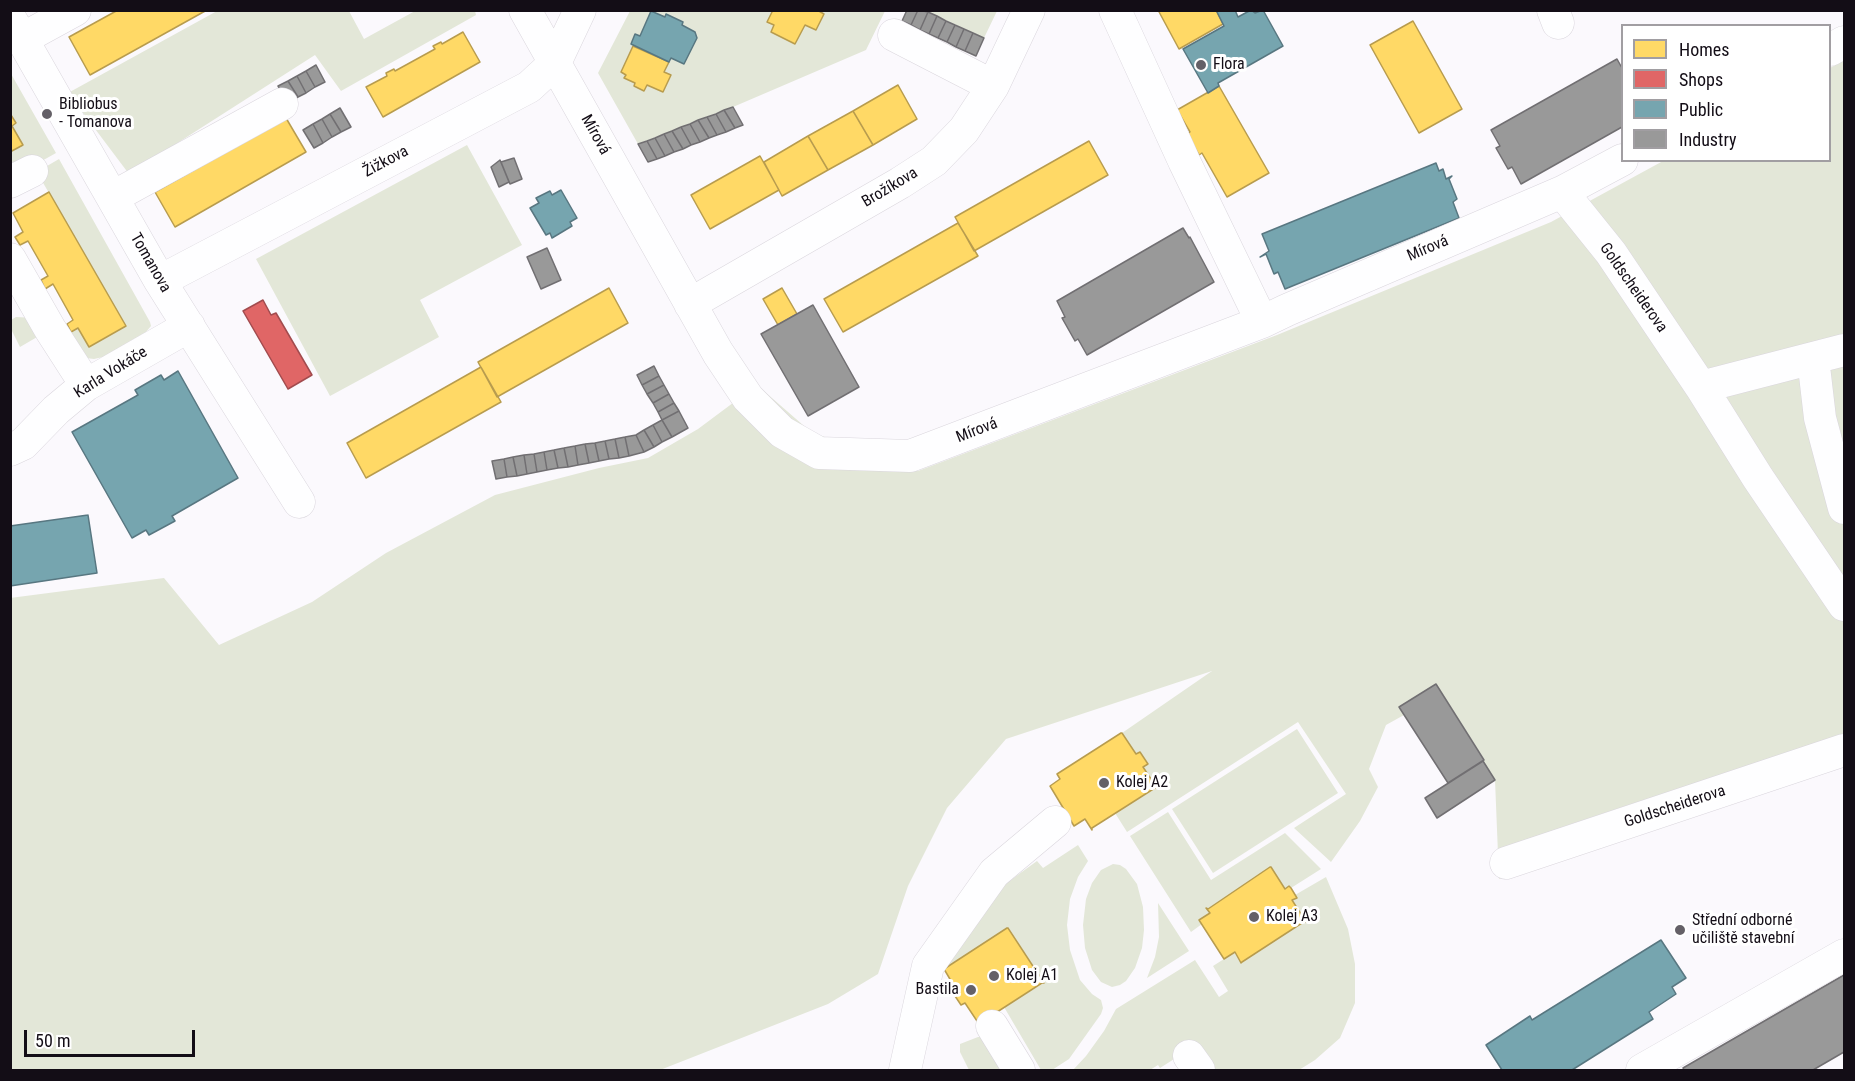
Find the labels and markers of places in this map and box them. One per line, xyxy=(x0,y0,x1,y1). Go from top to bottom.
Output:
place label: Flora xyxy=(1213,55,1245,75)
marker: Flora xyxy=(1194,58,1208,72)
place label: Bibliobus - Tomanova xyxy=(59,95,132,133)
marker: Bibliobus - Tomanova xyxy=(40,107,54,121)
place label: Kolej A2 xyxy=(1116,773,1168,793)
marker: Kolej A2 xyxy=(1097,776,1111,790)
place label: Kolej A3 xyxy=(1266,907,1318,927)
marker: Kolej A3 xyxy=(1247,910,1261,924)
place label: Střední odborné učiliště stavební xyxy=(1692,911,1795,949)
marker: Střední odborné učiliště stavební xyxy=(1673,923,1687,937)
place label: Kolej A1 xyxy=(1006,966,1058,986)
marker: Kolej A1 xyxy=(987,969,1001,983)
place label: Bastila xyxy=(916,980,959,1000)
marker: Bastila xyxy=(964,983,978,997)

